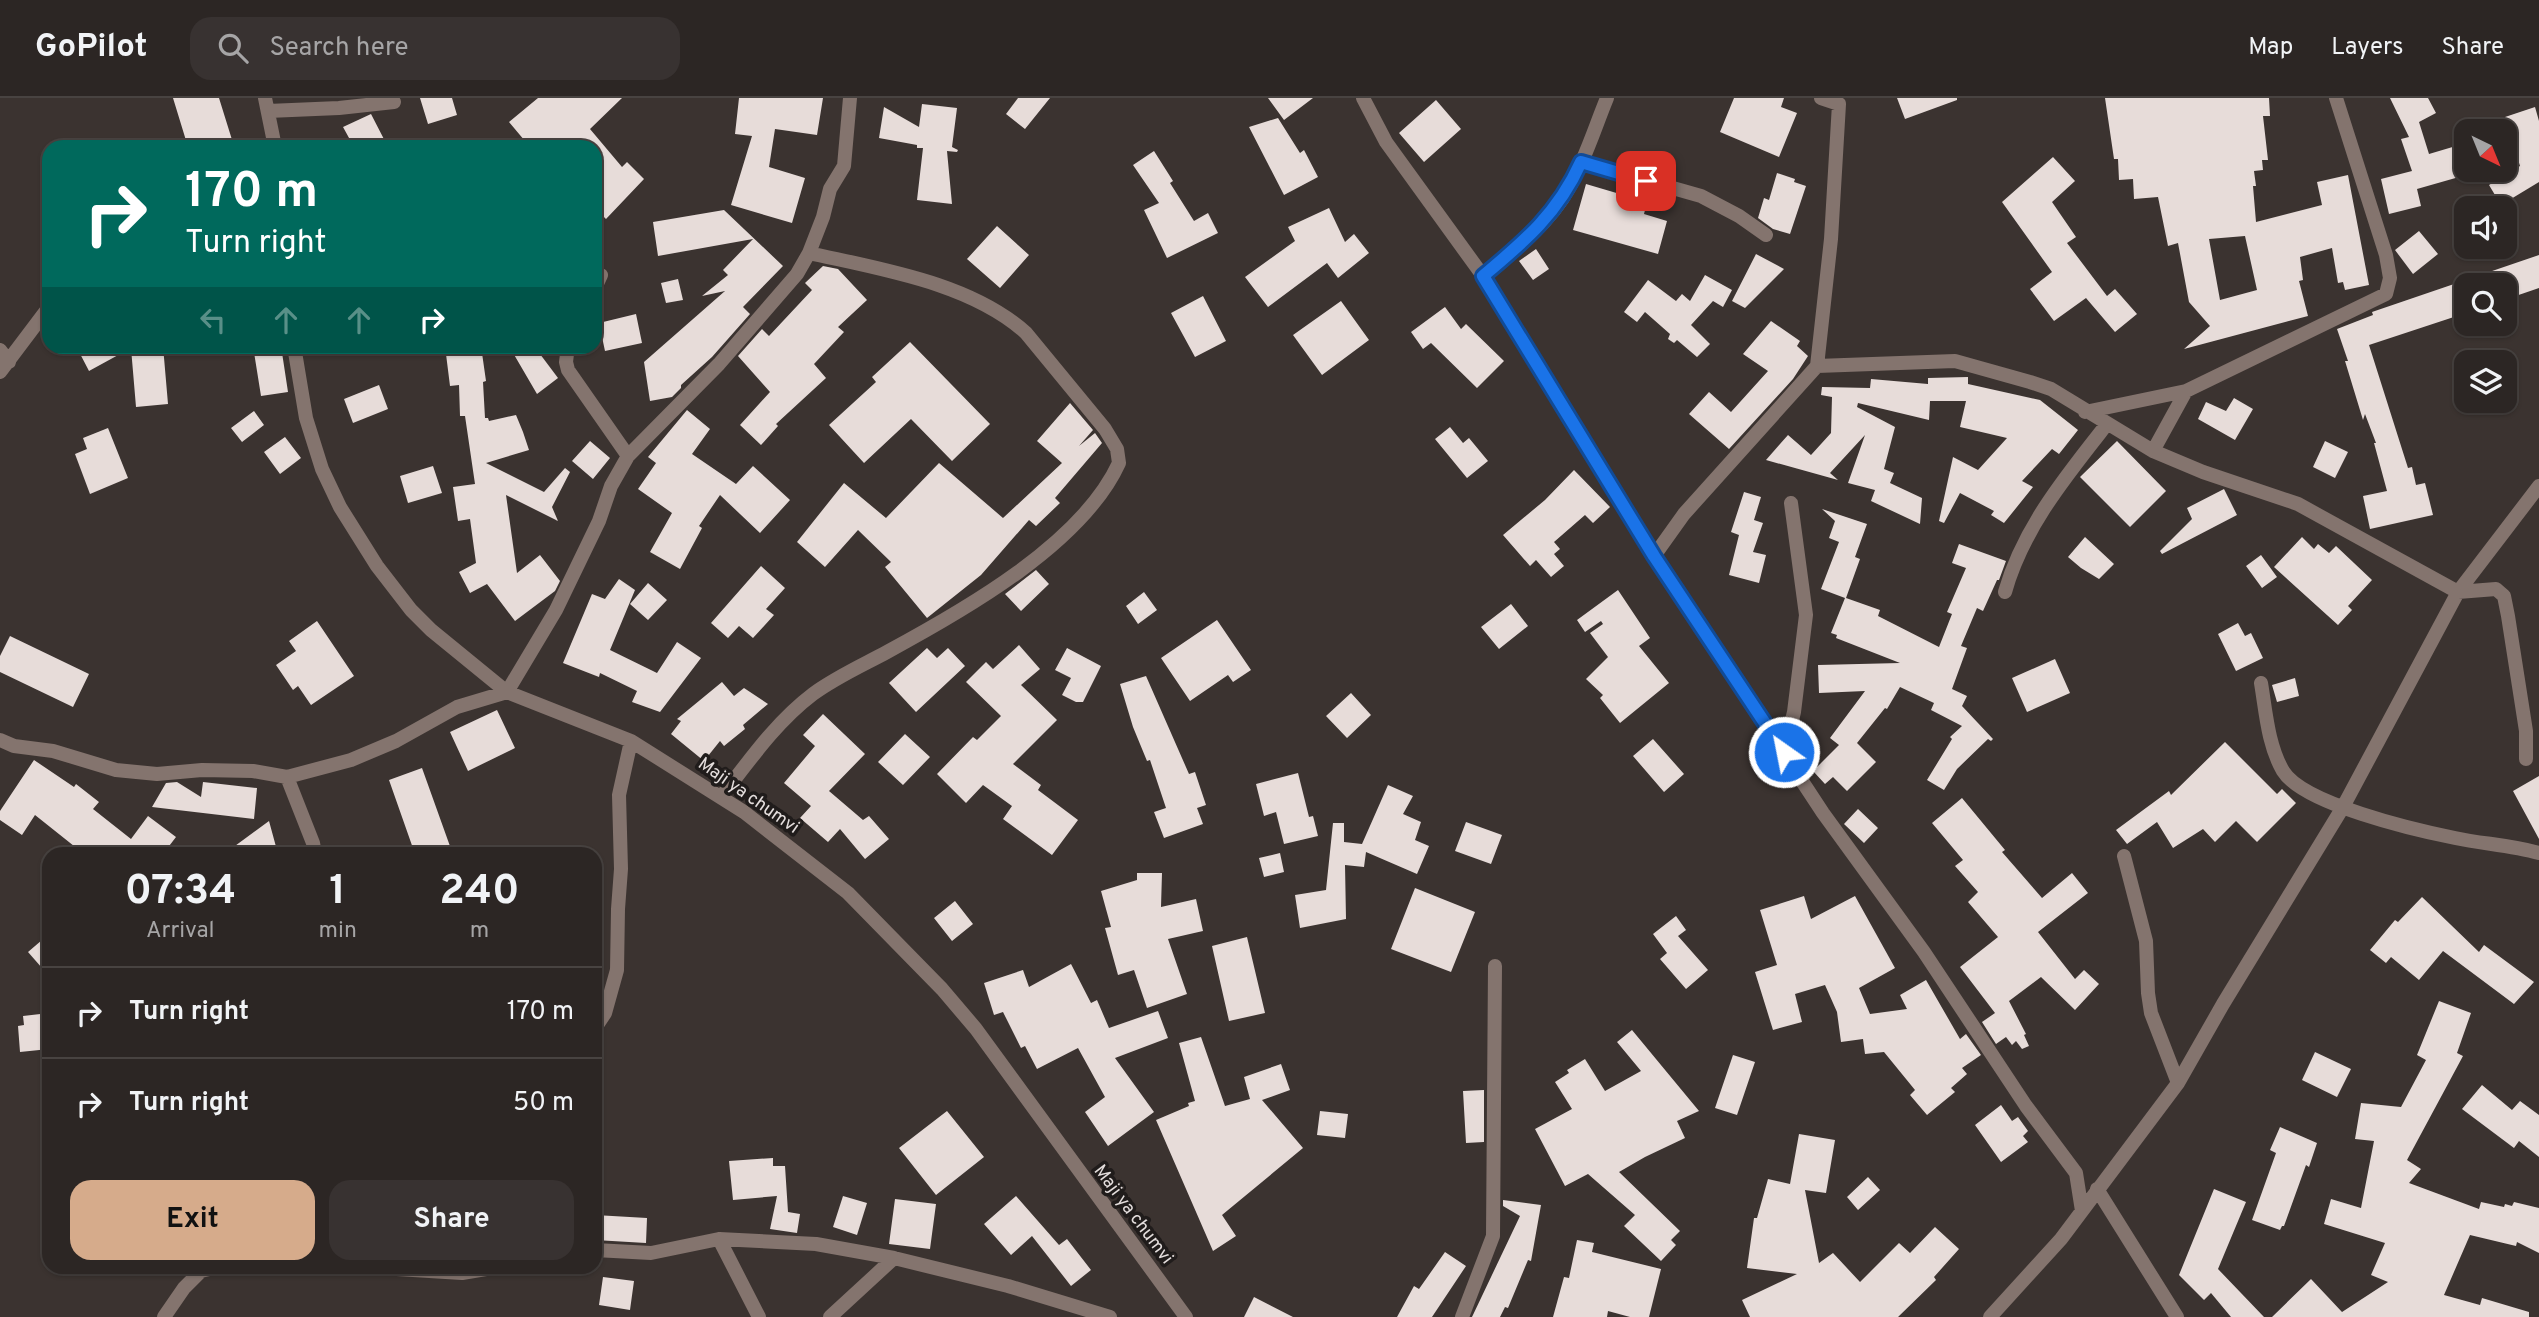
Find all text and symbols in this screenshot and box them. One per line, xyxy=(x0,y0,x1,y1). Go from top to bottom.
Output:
search box xyxy=(190,17,680,80)
text: GoPilot xyxy=(35,27,148,69)
icon: search xyxy=(214,29,252,67)
text: Search here xyxy=(270,32,408,65)
text: Map xyxy=(2248,33,2293,63)
text: Layers xyxy=(2331,33,2403,63)
text: Share xyxy=(2441,33,2504,63)
north arrow xyxy=(2454,119,2516,182)
map controls xyxy=(2454,119,2517,413)
pin xyxy=(1616,151,1676,211)
icon: arrive xyxy=(1627,162,1665,200)
text: 170 m xyxy=(185,163,318,225)
icon: right xyxy=(70,168,161,259)
button: sound xyxy=(2454,196,2517,259)
text: Turn right xyxy=(185,224,327,264)
button: search xyxy=(2454,273,2517,336)
icon: left xyxy=(194,301,232,339)
icon: ahead xyxy=(267,301,305,339)
icon: ahead xyxy=(340,301,378,339)
icon: right xyxy=(413,301,451,339)
button: layers xyxy=(2454,350,2517,413)
position arrow xyxy=(1747,715,1821,789)
street label: Maji ya chumvi xyxy=(693,753,803,840)
text: 07:34 xyxy=(124,866,236,919)
text: 1 xyxy=(329,866,346,919)
text: 240 xyxy=(439,866,520,919)
text: Arrival xyxy=(146,917,215,946)
text: min xyxy=(319,917,357,946)
text: m xyxy=(470,917,489,946)
icon: right xyxy=(70,994,108,1032)
text: Turn right xyxy=(129,996,249,1029)
text: 170 m xyxy=(507,996,574,1029)
icon: right xyxy=(70,1085,108,1123)
text: Turn right xyxy=(129,1087,249,1120)
text: 50 m xyxy=(513,1087,574,1120)
street label: Maji ya chumvi xyxy=(1088,1161,1178,1269)
button: Exit xyxy=(70,1180,315,1260)
button: Share xyxy=(329,1180,574,1260)

